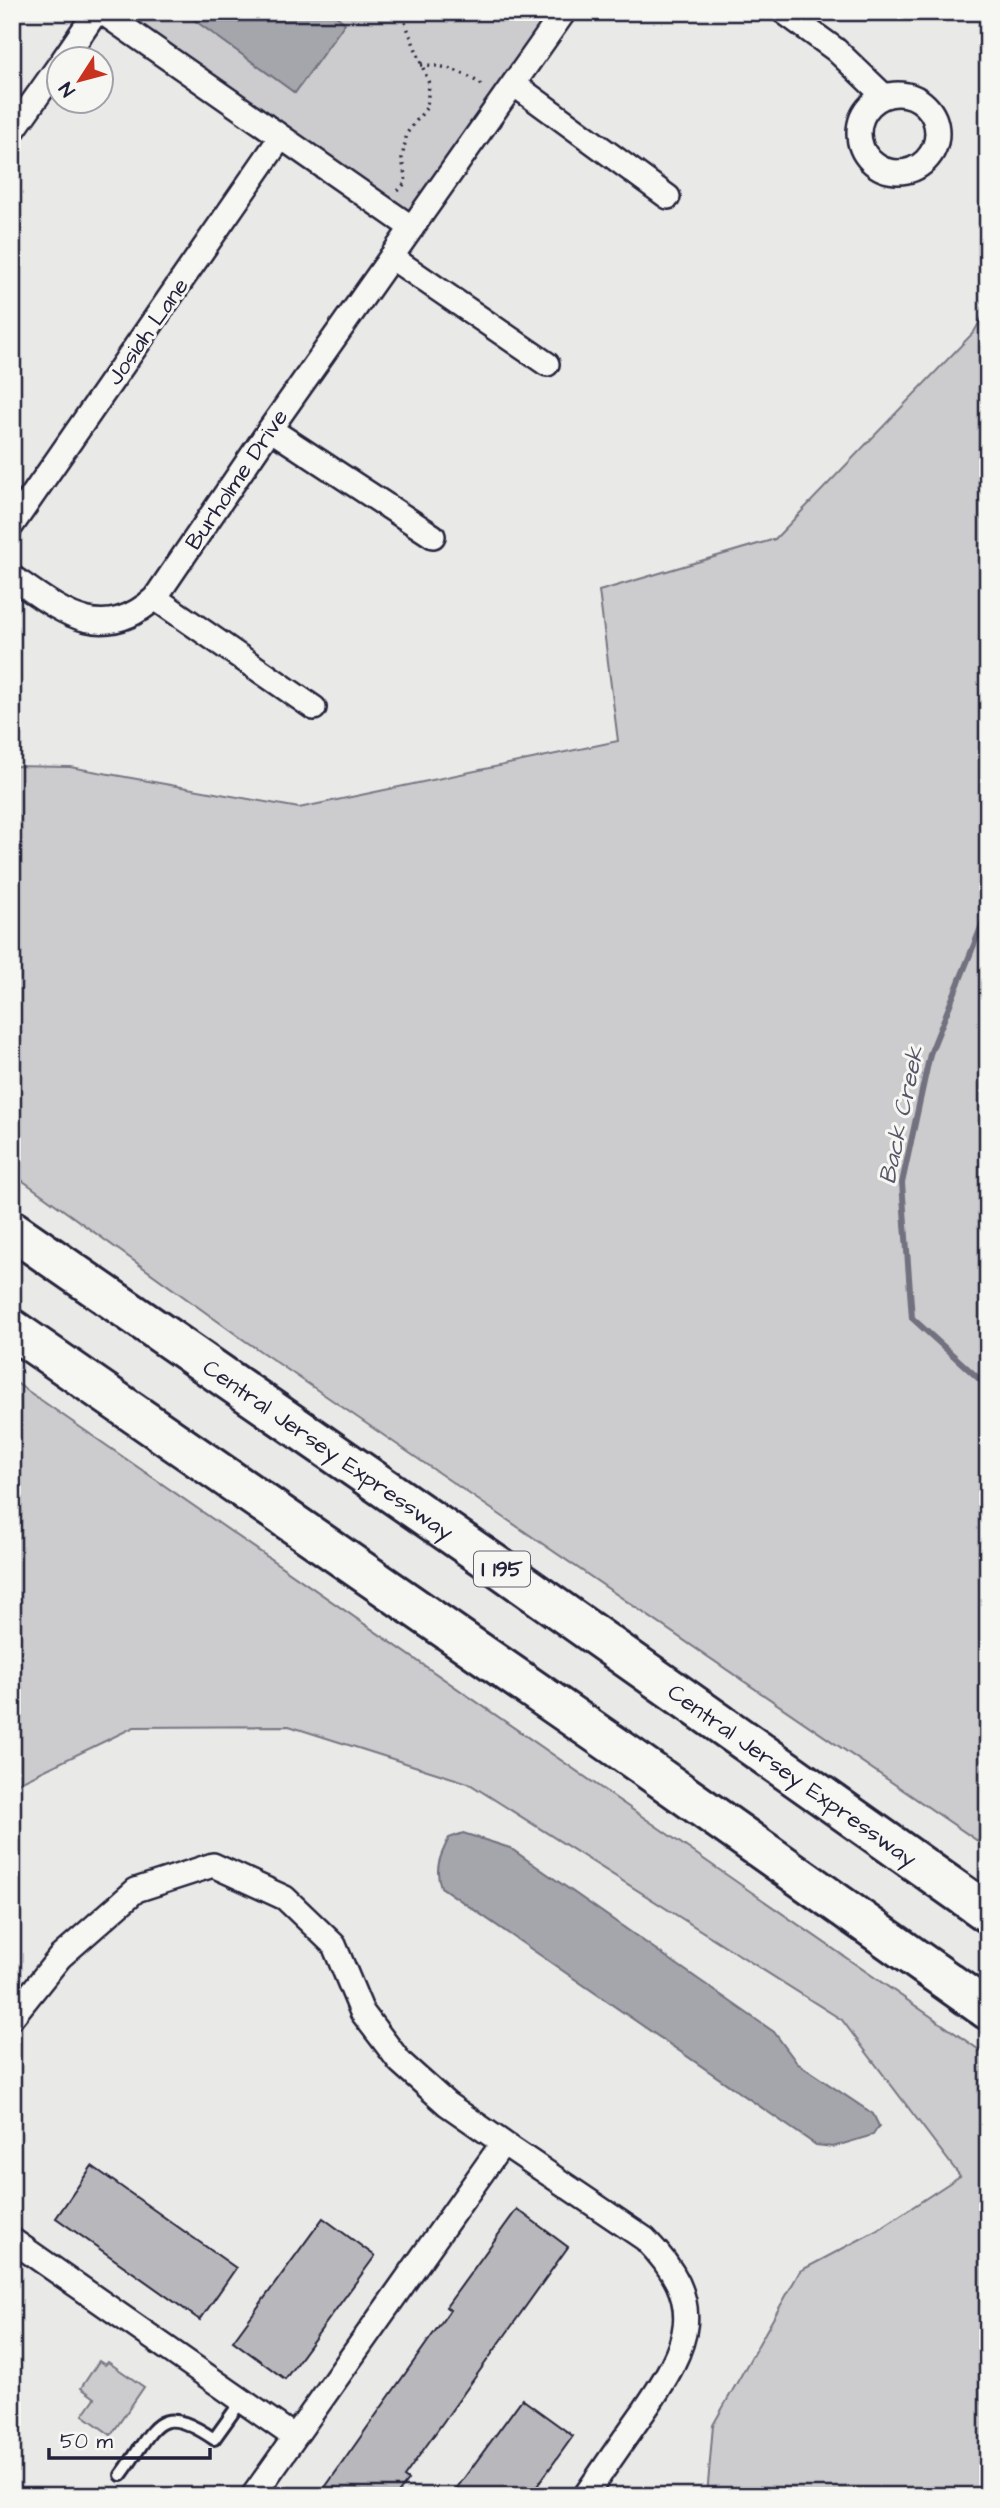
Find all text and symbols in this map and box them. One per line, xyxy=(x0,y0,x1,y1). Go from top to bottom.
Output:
north arrow xyxy=(46,46,116,116)
text: N xyxy=(53,76,82,102)
street label: Josiah Lane xyxy=(99,272,196,392)
street label: Burholme Drive xyxy=(178,403,296,556)
water label: Back Creek xyxy=(871,1042,933,1187)
street label: Central Jersey Expressway xyxy=(196,1352,460,1549)
road number: I 195 xyxy=(474,1552,530,1586)
street label: Central Jersey Expressway xyxy=(661,1677,923,1876)
scale bar xyxy=(49,2417,210,2461)
text: 50 m xyxy=(60,2427,114,2456)

